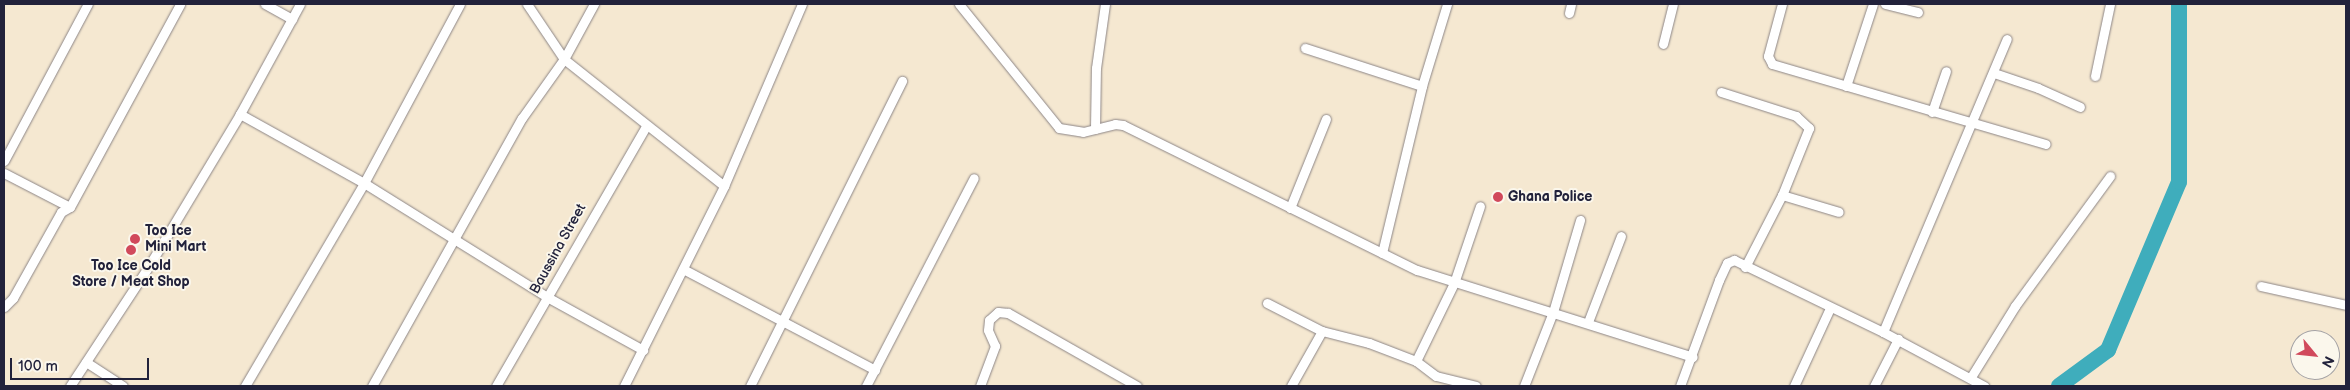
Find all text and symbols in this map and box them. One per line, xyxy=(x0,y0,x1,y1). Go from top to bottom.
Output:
place label: Ghana Police xyxy=(1508,189,1592,205)
marker: Ghana Police xyxy=(1492,191,1504,203)
street label: Baussina Street xyxy=(526,201,590,297)
place label: Too Ice Mini Mart xyxy=(145,223,206,256)
marker: Too Ice Mini Mart xyxy=(129,233,141,245)
marker: Too Ice Cold Store / Meat Shop xyxy=(125,244,137,256)
place label: Too Ice Cold Store / Meat Shop xyxy=(72,258,190,290)
north arrow xyxy=(2290,330,2340,380)
scale bar xyxy=(12,348,151,380)
text: N xyxy=(2318,353,2338,370)
text: 100 m xyxy=(18,357,58,376)

